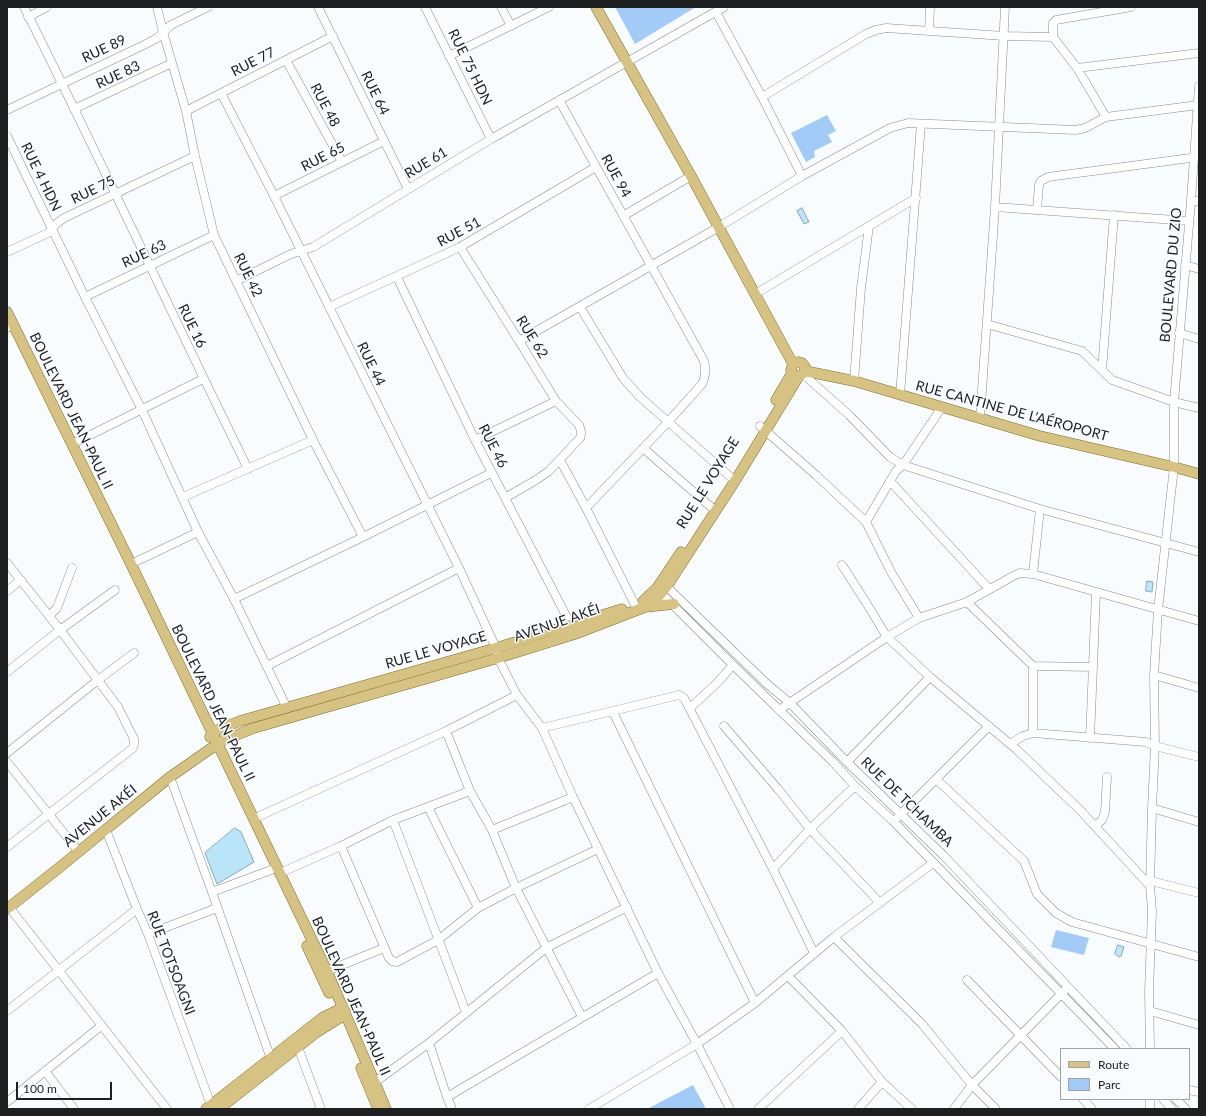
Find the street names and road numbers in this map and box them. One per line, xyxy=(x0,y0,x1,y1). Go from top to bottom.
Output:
street label: RUE 75 HDN xyxy=(444,26,496,108)
street label: RUE 89 xyxy=(79,31,129,67)
street label: RUE 77 xyxy=(228,44,278,80)
street label: RUE 83 xyxy=(93,57,143,93)
street label: RUE 64 xyxy=(357,68,393,118)
street label: RUE 48 xyxy=(307,80,343,130)
street label: RUE 65 xyxy=(298,139,348,175)
street label: RUE 4 HDN xyxy=(17,140,65,214)
street label: RUE 61 xyxy=(402,144,450,182)
street label: RUE 94 xyxy=(597,151,635,201)
street label: RUE 75 xyxy=(68,172,118,208)
street label: BOULEVARD DU ZIO xyxy=(1157,207,1185,343)
street label: RUE 51 xyxy=(434,214,484,250)
street label: RUE 63 xyxy=(119,236,169,272)
street label: RUE 42 xyxy=(230,250,266,300)
street label: RUE 16 xyxy=(174,301,210,351)
street label: RUE 62 xyxy=(512,313,552,361)
street label: BOULEVARD JEAN-PAUL II xyxy=(26,330,116,492)
street label: RUE 44 xyxy=(353,339,389,389)
street label: RUE CANTINE DE L'AÉROPORT xyxy=(914,377,1110,445)
street label: RUE 46 xyxy=(475,421,511,471)
street label: RUE LE VOYAGE xyxy=(673,434,743,532)
street label: AVENUE AKÉI xyxy=(512,600,602,646)
street label: BOULEVARD JEAN-PAUL II xyxy=(168,622,258,784)
street label: RUE LE VOYAGE xyxy=(383,627,489,673)
street label: RUE DE TCHAMBA xyxy=(857,754,957,850)
street label: AVENUE AKÉI xyxy=(60,781,140,851)
street label: RUE TOTSOAGNI xyxy=(143,909,199,1017)
street label: BOULEVARD JEAN-PAUL II xyxy=(308,914,394,1078)

